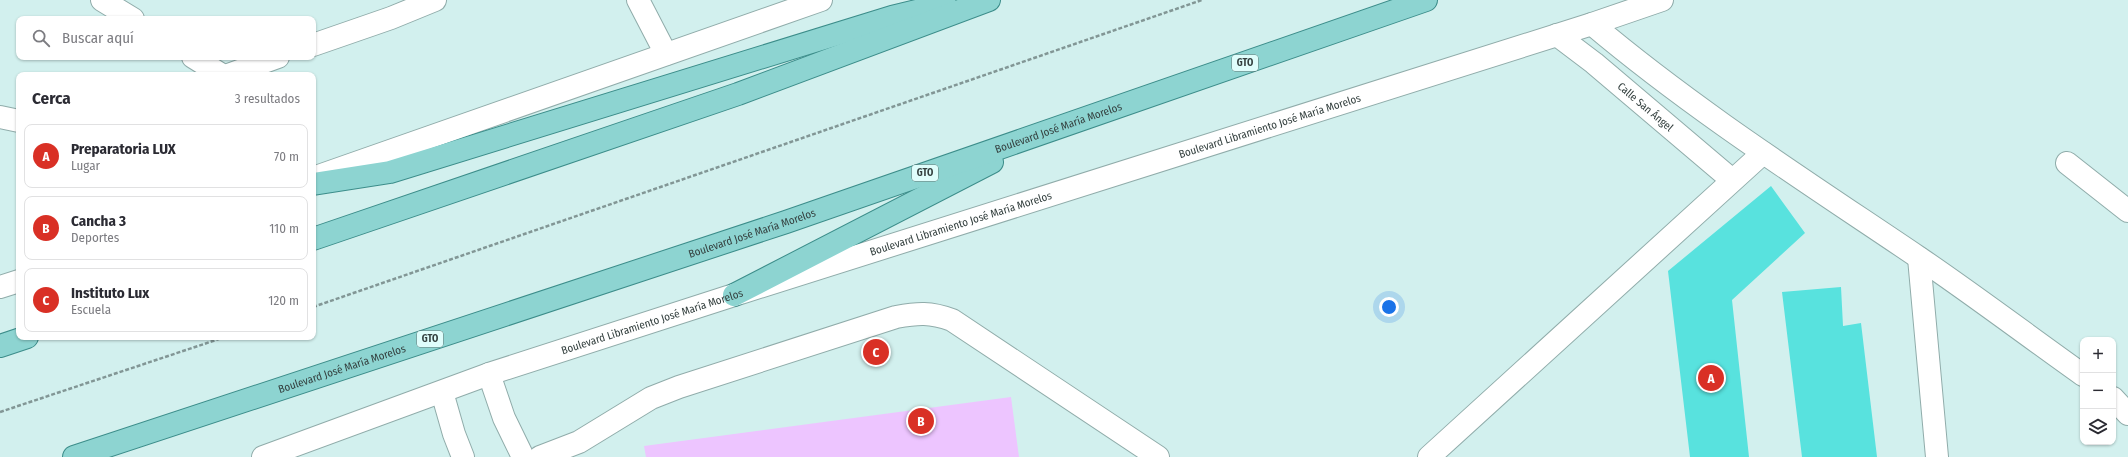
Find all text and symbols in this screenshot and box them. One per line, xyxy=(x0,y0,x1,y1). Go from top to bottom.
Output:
search box xyxy=(16,16,316,60)
icon: search xyxy=(30,27,52,49)
text: Buscar aquí xyxy=(62,29,134,47)
road number: GTO xyxy=(1232,55,1258,71)
street label: Calle San Ángel xyxy=(1615,80,1676,134)
text: Cerca xyxy=(32,88,71,109)
text: 3 resultados xyxy=(235,91,300,106)
street label: Boulevard Libramiento José María Morelos xyxy=(1177,91,1363,161)
street label: Boulevard José María Morelos xyxy=(993,99,1124,156)
text: Preparatoria LUX xyxy=(71,140,176,158)
text: A xyxy=(42,149,50,164)
text: 70 m xyxy=(274,149,299,164)
text: Lugar xyxy=(71,158,100,173)
road number: GTO xyxy=(912,165,938,181)
street label: Boulevard Libramiento José María Morelos xyxy=(868,188,1054,258)
street label: Boulevard José María Morelos xyxy=(687,206,818,260)
text: Cancha 3 xyxy=(71,212,126,230)
text: B xyxy=(42,221,50,236)
text: 110 m xyxy=(269,221,299,236)
text: Deportes xyxy=(71,230,119,245)
text: Instituto Lux xyxy=(71,284,149,302)
street label: Boulevard Libramiento José María Morelos xyxy=(560,286,745,357)
text: C xyxy=(43,293,49,308)
text: 120 m xyxy=(268,293,299,308)
your location xyxy=(1379,297,1399,317)
text: Escuela xyxy=(71,302,111,317)
road number: GTO xyxy=(417,331,443,347)
pin: C xyxy=(863,337,889,367)
map controls xyxy=(2080,337,2116,445)
button: + xyxy=(2080,337,2116,373)
street label: Boulevard José María Morelos xyxy=(276,341,407,396)
pin: A xyxy=(1698,363,1724,393)
button: − xyxy=(2080,373,2116,409)
pin: B xyxy=(908,406,934,436)
button: layers xyxy=(2080,409,2116,445)

